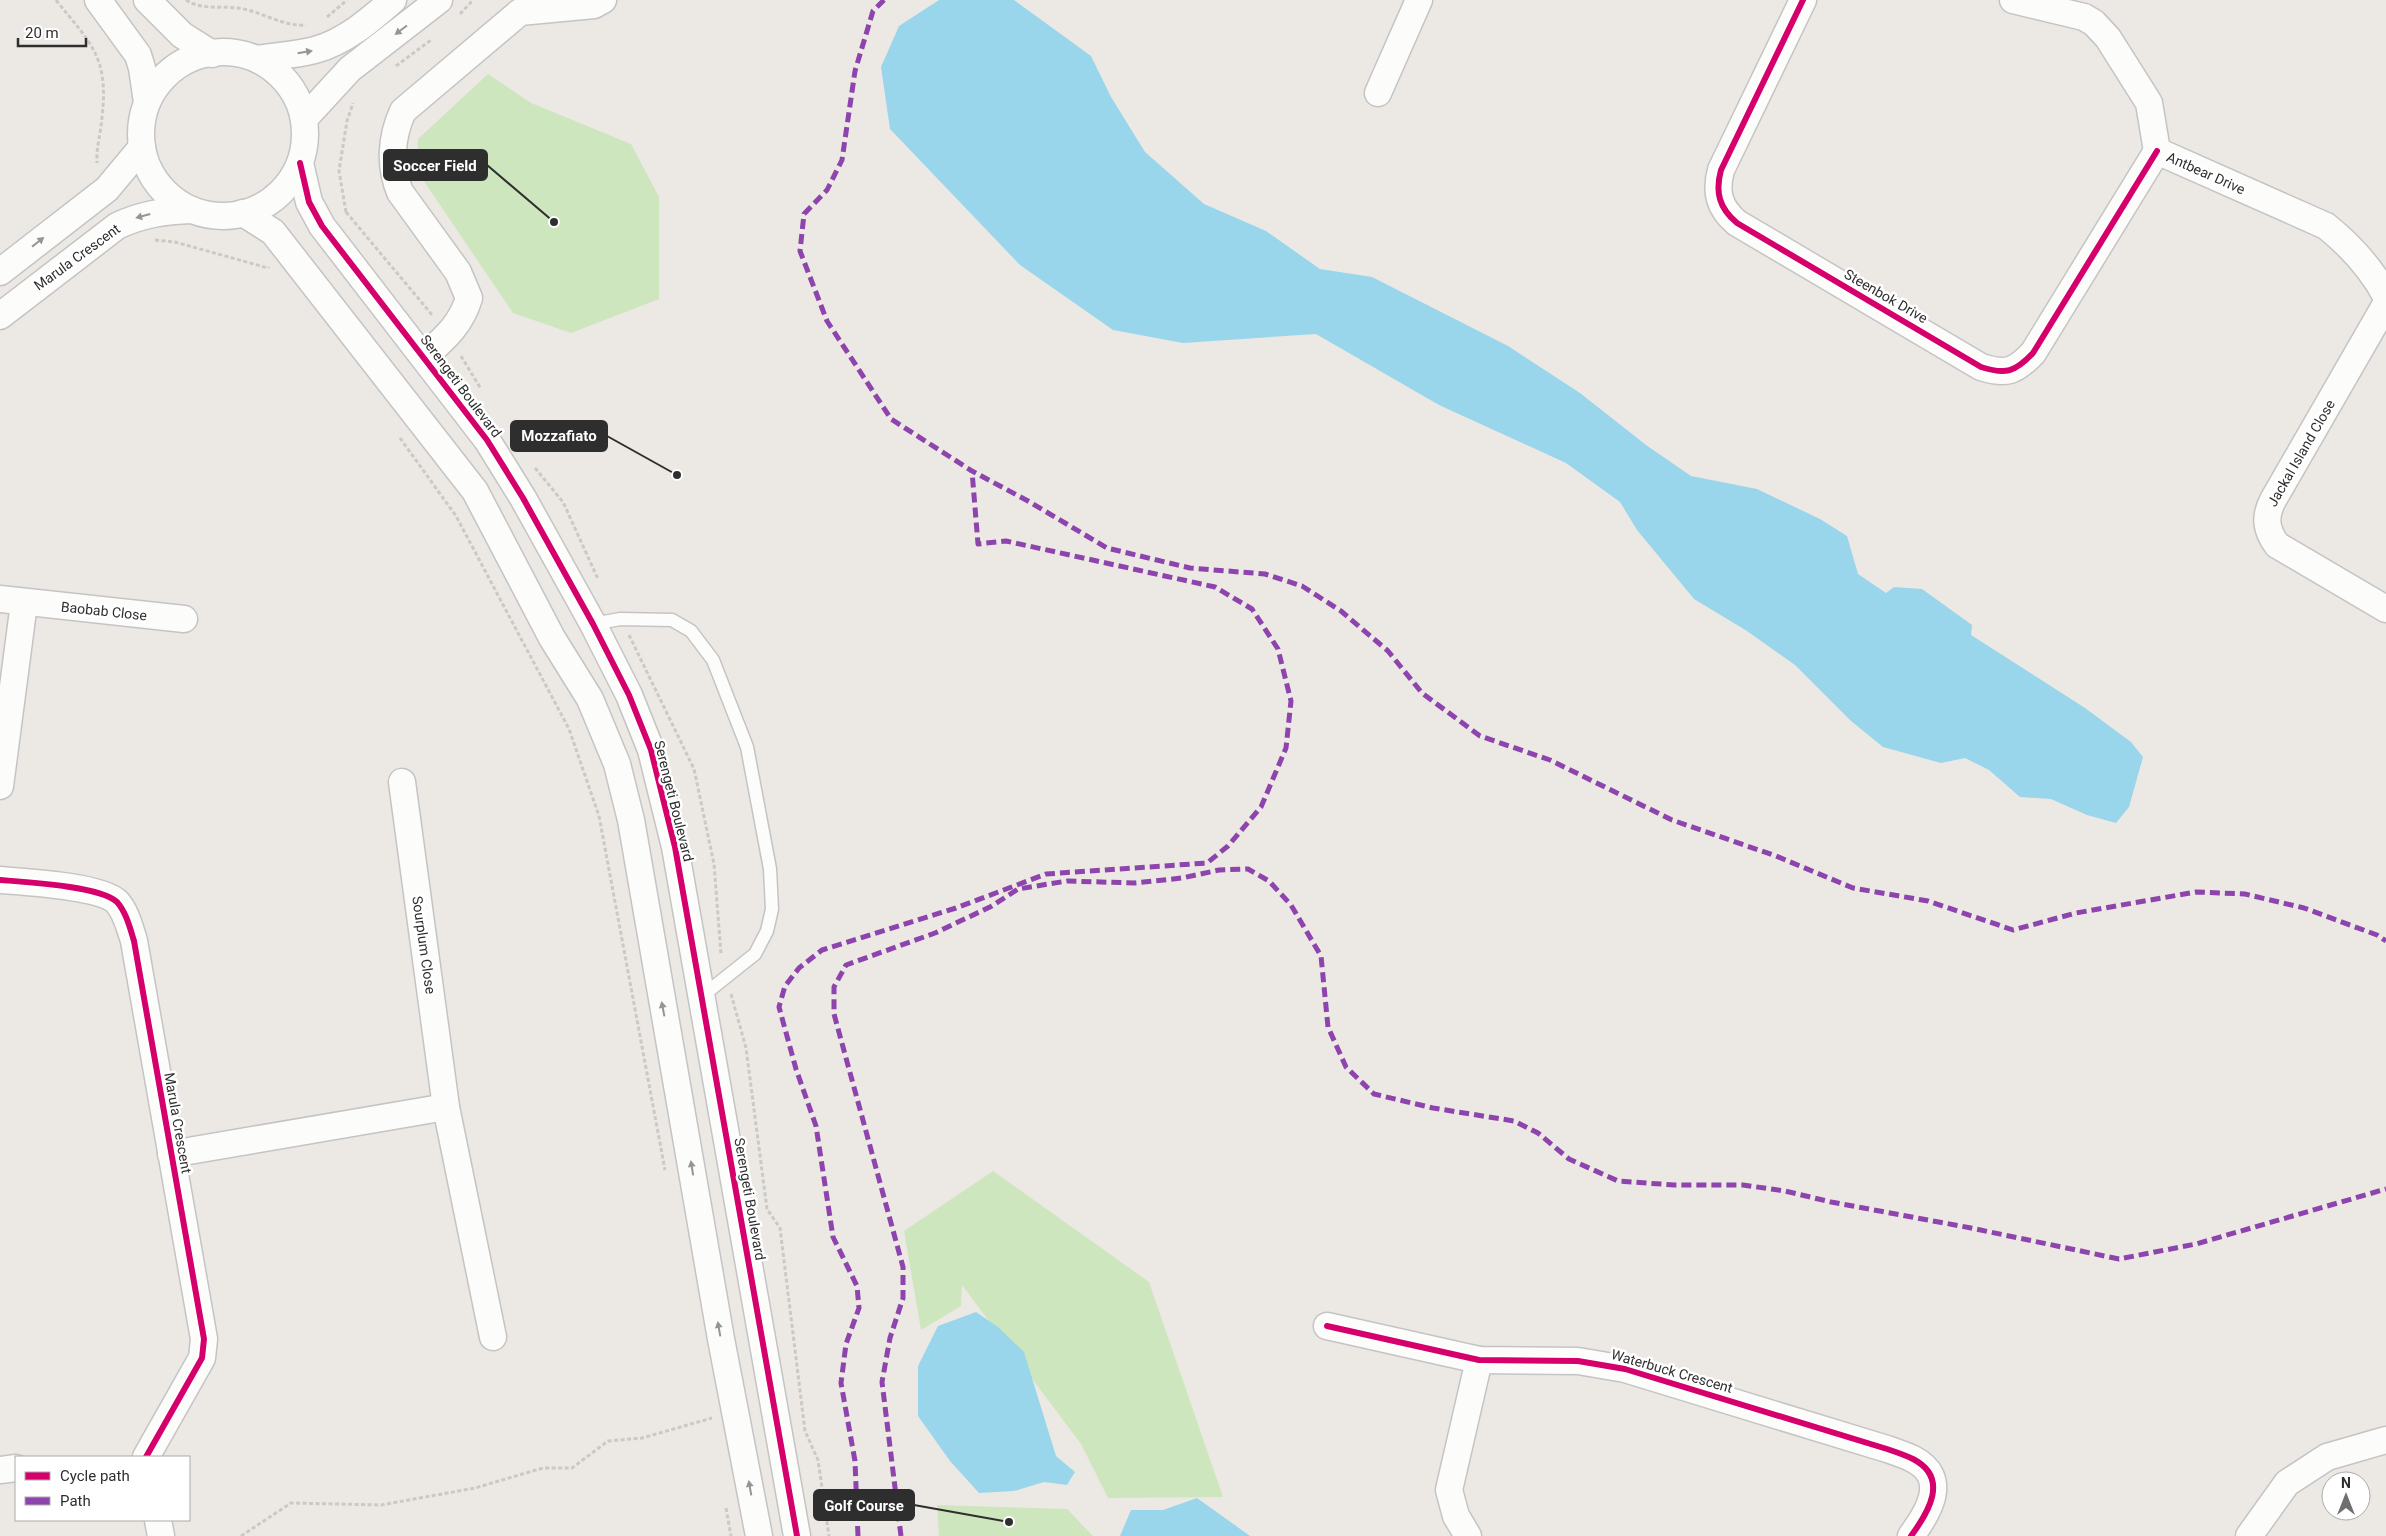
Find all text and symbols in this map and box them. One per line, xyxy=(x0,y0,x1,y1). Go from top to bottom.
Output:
scale bar xyxy=(18,15,85,47)
text: 20 m xyxy=(25,24,59,42)
one-way arrow xyxy=(395,24,408,35)
one-way arrow xyxy=(297,47,313,55)
street label: Antbear Drive xyxy=(2164,149,2248,197)
callout: Soccer Field xyxy=(384,150,487,180)
text: Soccer Field xyxy=(393,157,477,175)
one-way arrow xyxy=(136,212,151,220)
street label: Marula Crescent xyxy=(31,220,123,294)
one-way arrow xyxy=(32,237,45,247)
street label: Steenbok Drive xyxy=(1842,266,1930,326)
street label: Serengeti Boulevard xyxy=(417,332,505,440)
street label: Jackal Island Close xyxy=(2264,397,2338,509)
callout: Mozzafiato xyxy=(511,421,607,451)
text: Mozzafiato xyxy=(521,427,597,445)
street label: Baobab Close xyxy=(60,599,148,623)
street label: Serengeti Boulevard xyxy=(651,739,697,863)
street label: Sourplum Close xyxy=(409,895,439,995)
one-way arrow xyxy=(658,1000,666,1016)
street label: Marula Crescent xyxy=(161,1071,195,1175)
street label: Serengeti Boulevard xyxy=(731,1136,769,1262)
one-way arrow xyxy=(688,1160,696,1176)
one-way arrow xyxy=(715,1320,723,1336)
street label: Waterbuck Crescent xyxy=(1609,1346,1735,1396)
legend xyxy=(15,1456,190,1521)
text: Cycle path xyxy=(60,1467,130,1485)
north arrow xyxy=(2321,1471,2371,1521)
text: N xyxy=(2341,1475,2351,1491)
one-way arrow xyxy=(746,1480,754,1496)
callout: Golf Course xyxy=(814,1490,914,1520)
text: Path xyxy=(60,1492,91,1510)
text: Golf Course xyxy=(824,1497,904,1515)

